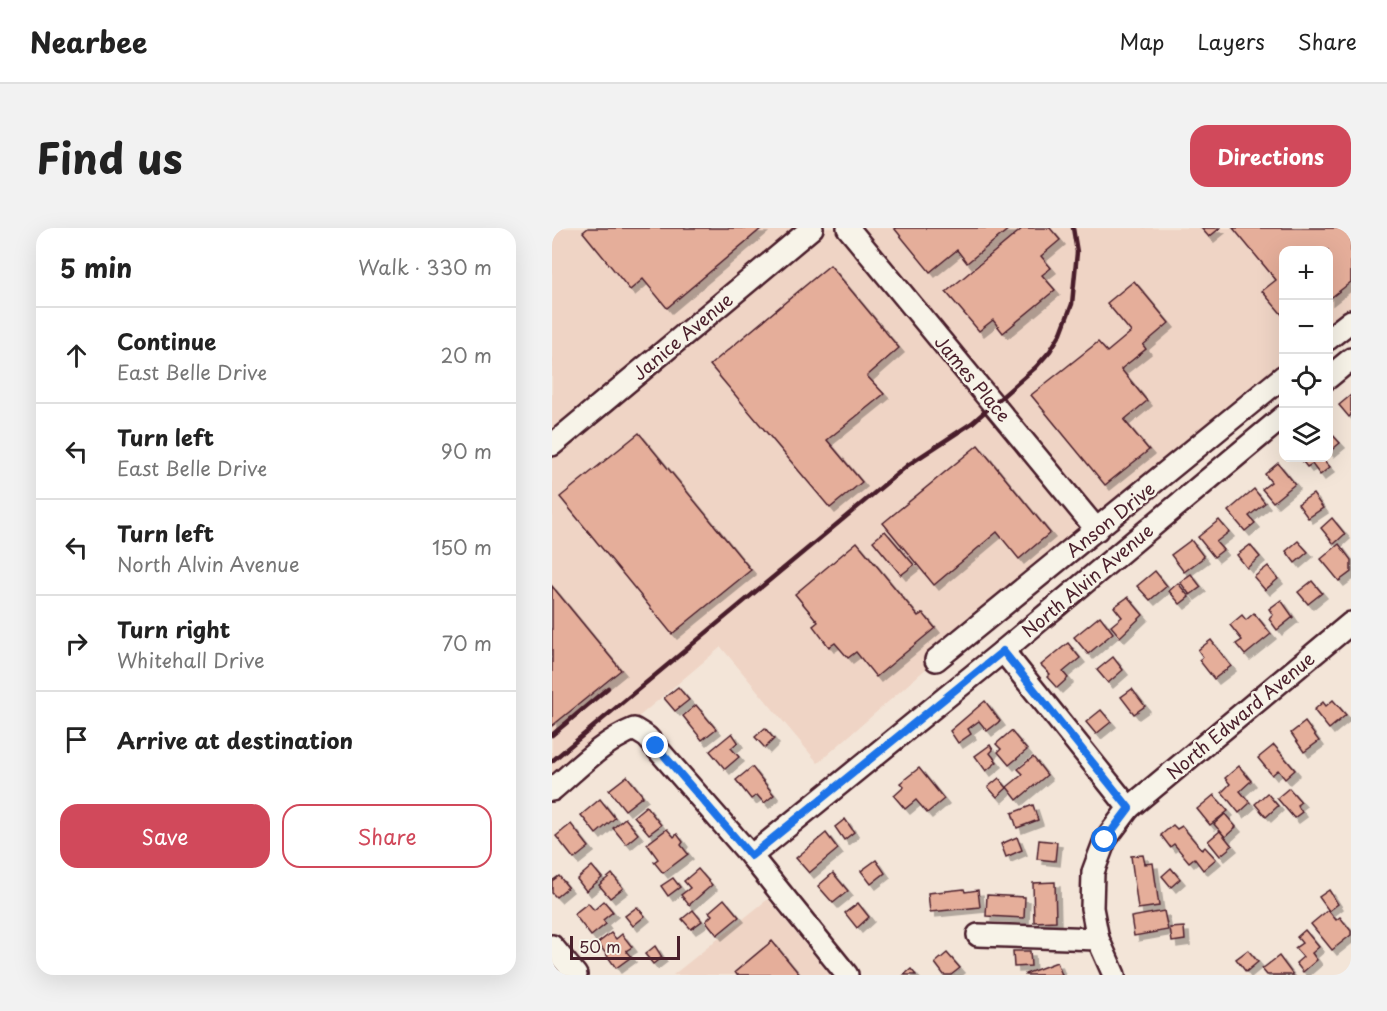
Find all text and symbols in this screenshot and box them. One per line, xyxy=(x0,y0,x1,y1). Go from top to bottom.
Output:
text: Nearbee xyxy=(30,20,147,63)
text: Map xyxy=(1120,25,1164,57)
text: Layers xyxy=(1197,25,1265,57)
text: Share xyxy=(1298,25,1357,57)
text: Find us xyxy=(36,125,183,188)
button: Directions xyxy=(1190,125,1351,187)
map controls xyxy=(1279,246,1333,462)
button: + xyxy=(1279,246,1333,300)
text: 5 min xyxy=(60,248,132,287)
text: Walk · 330 m xyxy=(358,252,492,282)
street label: Janice Avenue xyxy=(626,286,738,386)
button: − xyxy=(1279,300,1333,354)
text: Continue xyxy=(117,324,216,357)
street label: James Place xyxy=(929,329,1017,427)
icon: ahead xyxy=(60,339,93,372)
text: 20 m xyxy=(440,340,492,370)
button: locate xyxy=(1279,354,1333,408)
text: East Belle Drive xyxy=(117,357,267,387)
button: layers xyxy=(1279,408,1333,462)
text: Turn left xyxy=(117,420,214,453)
icon: left xyxy=(60,435,93,468)
text: 90 m xyxy=(441,436,492,466)
text: East Belle Drive xyxy=(117,453,267,483)
street label: Anson Drive xyxy=(1060,475,1160,563)
text: Turn left xyxy=(117,516,214,549)
street label: North Alvin Avenue xyxy=(1015,517,1159,643)
icon: left xyxy=(60,531,93,564)
text: 150 m xyxy=(432,532,492,562)
text: North Alvin Avenue xyxy=(117,549,300,579)
text: Turn right xyxy=(117,612,230,645)
icon: right xyxy=(60,627,93,660)
text: 70 m xyxy=(442,628,492,658)
text: Whitehall Drive xyxy=(117,645,265,675)
street label: North Edward Avenue xyxy=(1160,645,1320,785)
icon: arrive xyxy=(60,723,93,756)
text: Arrive at destination xyxy=(117,723,353,756)
route end xyxy=(642,732,668,758)
button: Save xyxy=(60,804,270,868)
button: Share xyxy=(282,804,492,868)
route start xyxy=(1091,826,1117,852)
scale bar xyxy=(570,933,680,960)
text: 50 m xyxy=(579,934,620,958)

